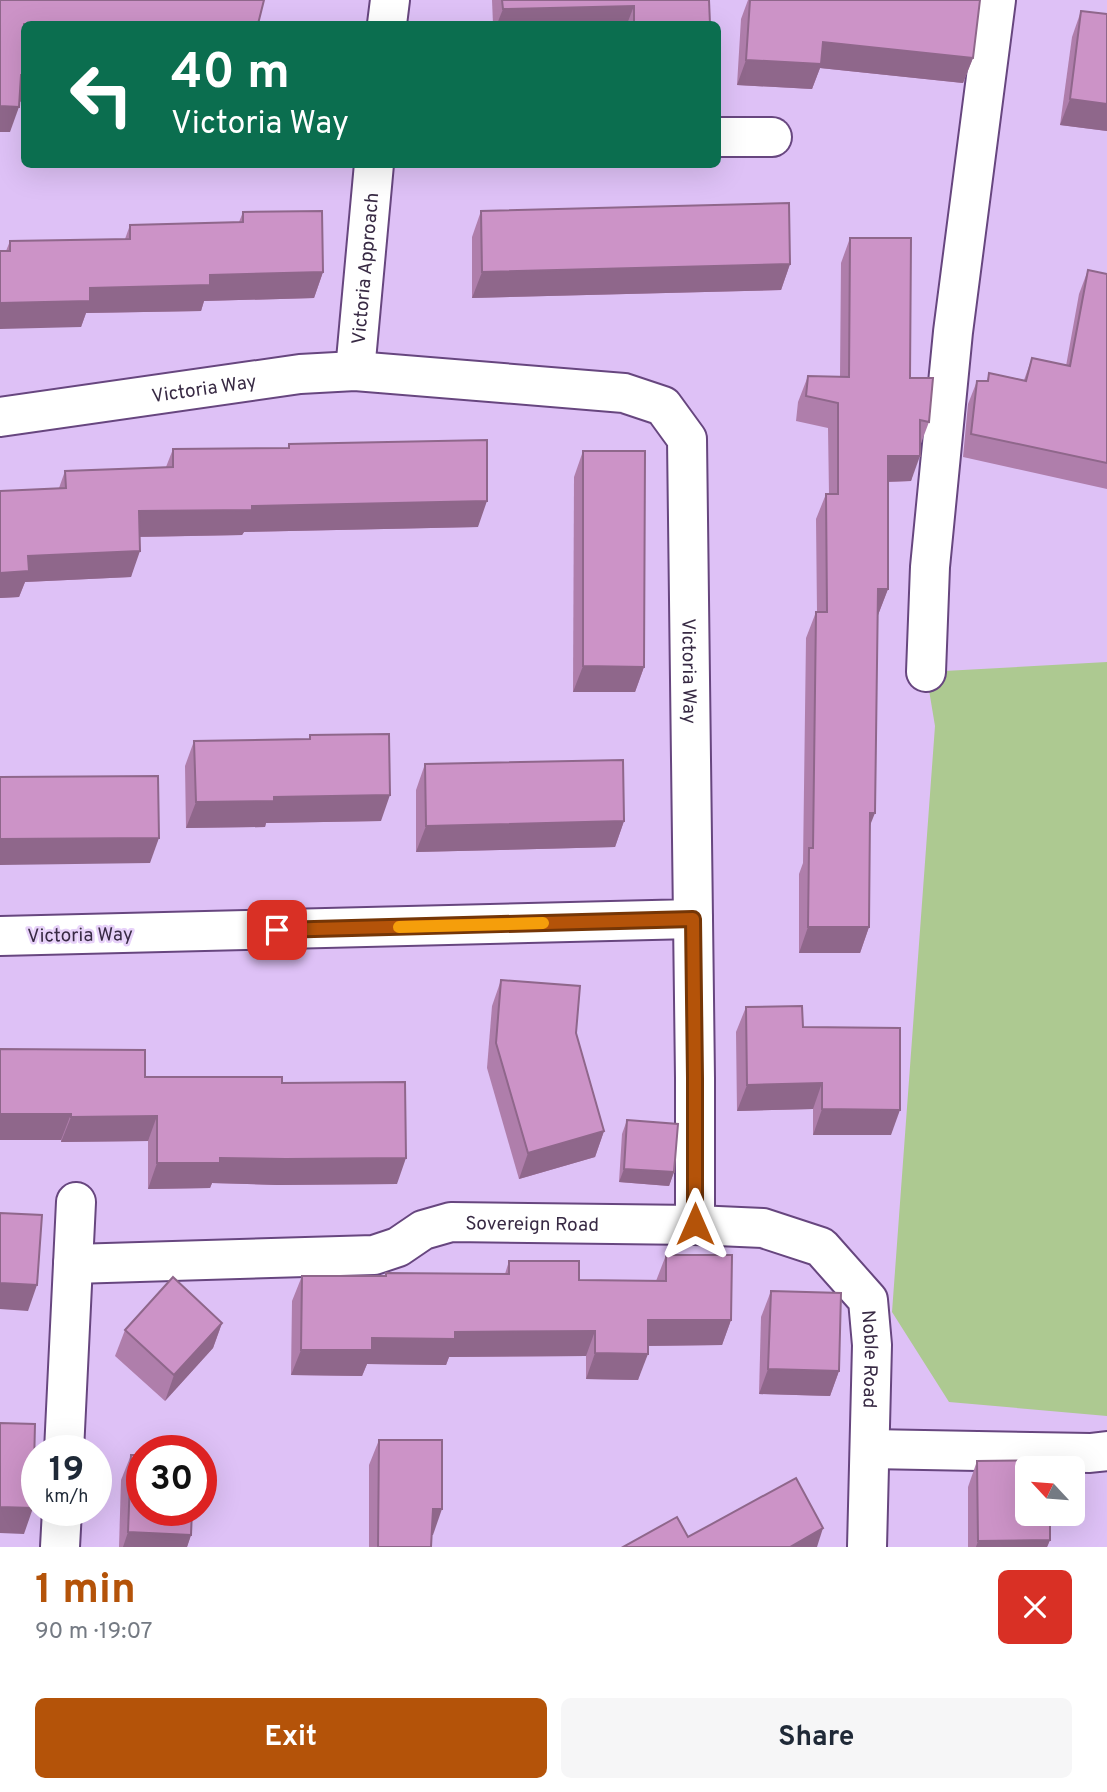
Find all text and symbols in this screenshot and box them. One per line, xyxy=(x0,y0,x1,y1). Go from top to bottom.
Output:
text: 40 m xyxy=(171,44,290,106)
icon: left xyxy=(56,49,147,140)
text: Victoria Way xyxy=(171,105,349,145)
street label: Victoria Approach xyxy=(347,192,385,346)
street label: Victoria Way xyxy=(150,370,258,409)
street label: Victoria Way xyxy=(675,618,701,724)
pin xyxy=(247,900,307,960)
icon: arrive xyxy=(258,911,296,949)
street label: Victoria Way xyxy=(27,923,133,949)
position arrow xyxy=(658,1187,732,1261)
street label: Sovereign Road xyxy=(465,1212,599,1238)
street label: Noble Road xyxy=(855,1309,882,1409)
speed limit sign: 30 xyxy=(126,1435,217,1526)
text: 19 xyxy=(49,1449,84,1493)
north arrow xyxy=(1015,1456,1085,1526)
map controls xyxy=(1015,1456,1085,1526)
text: km/h xyxy=(45,1486,88,1509)
text: 1 min xyxy=(35,1565,136,1618)
button: close xyxy=(998,1570,1072,1644)
text: 90 m · 19:07 xyxy=(35,1618,153,1647)
button: Exit xyxy=(35,1698,547,1778)
button: Share xyxy=(561,1698,1072,1778)

